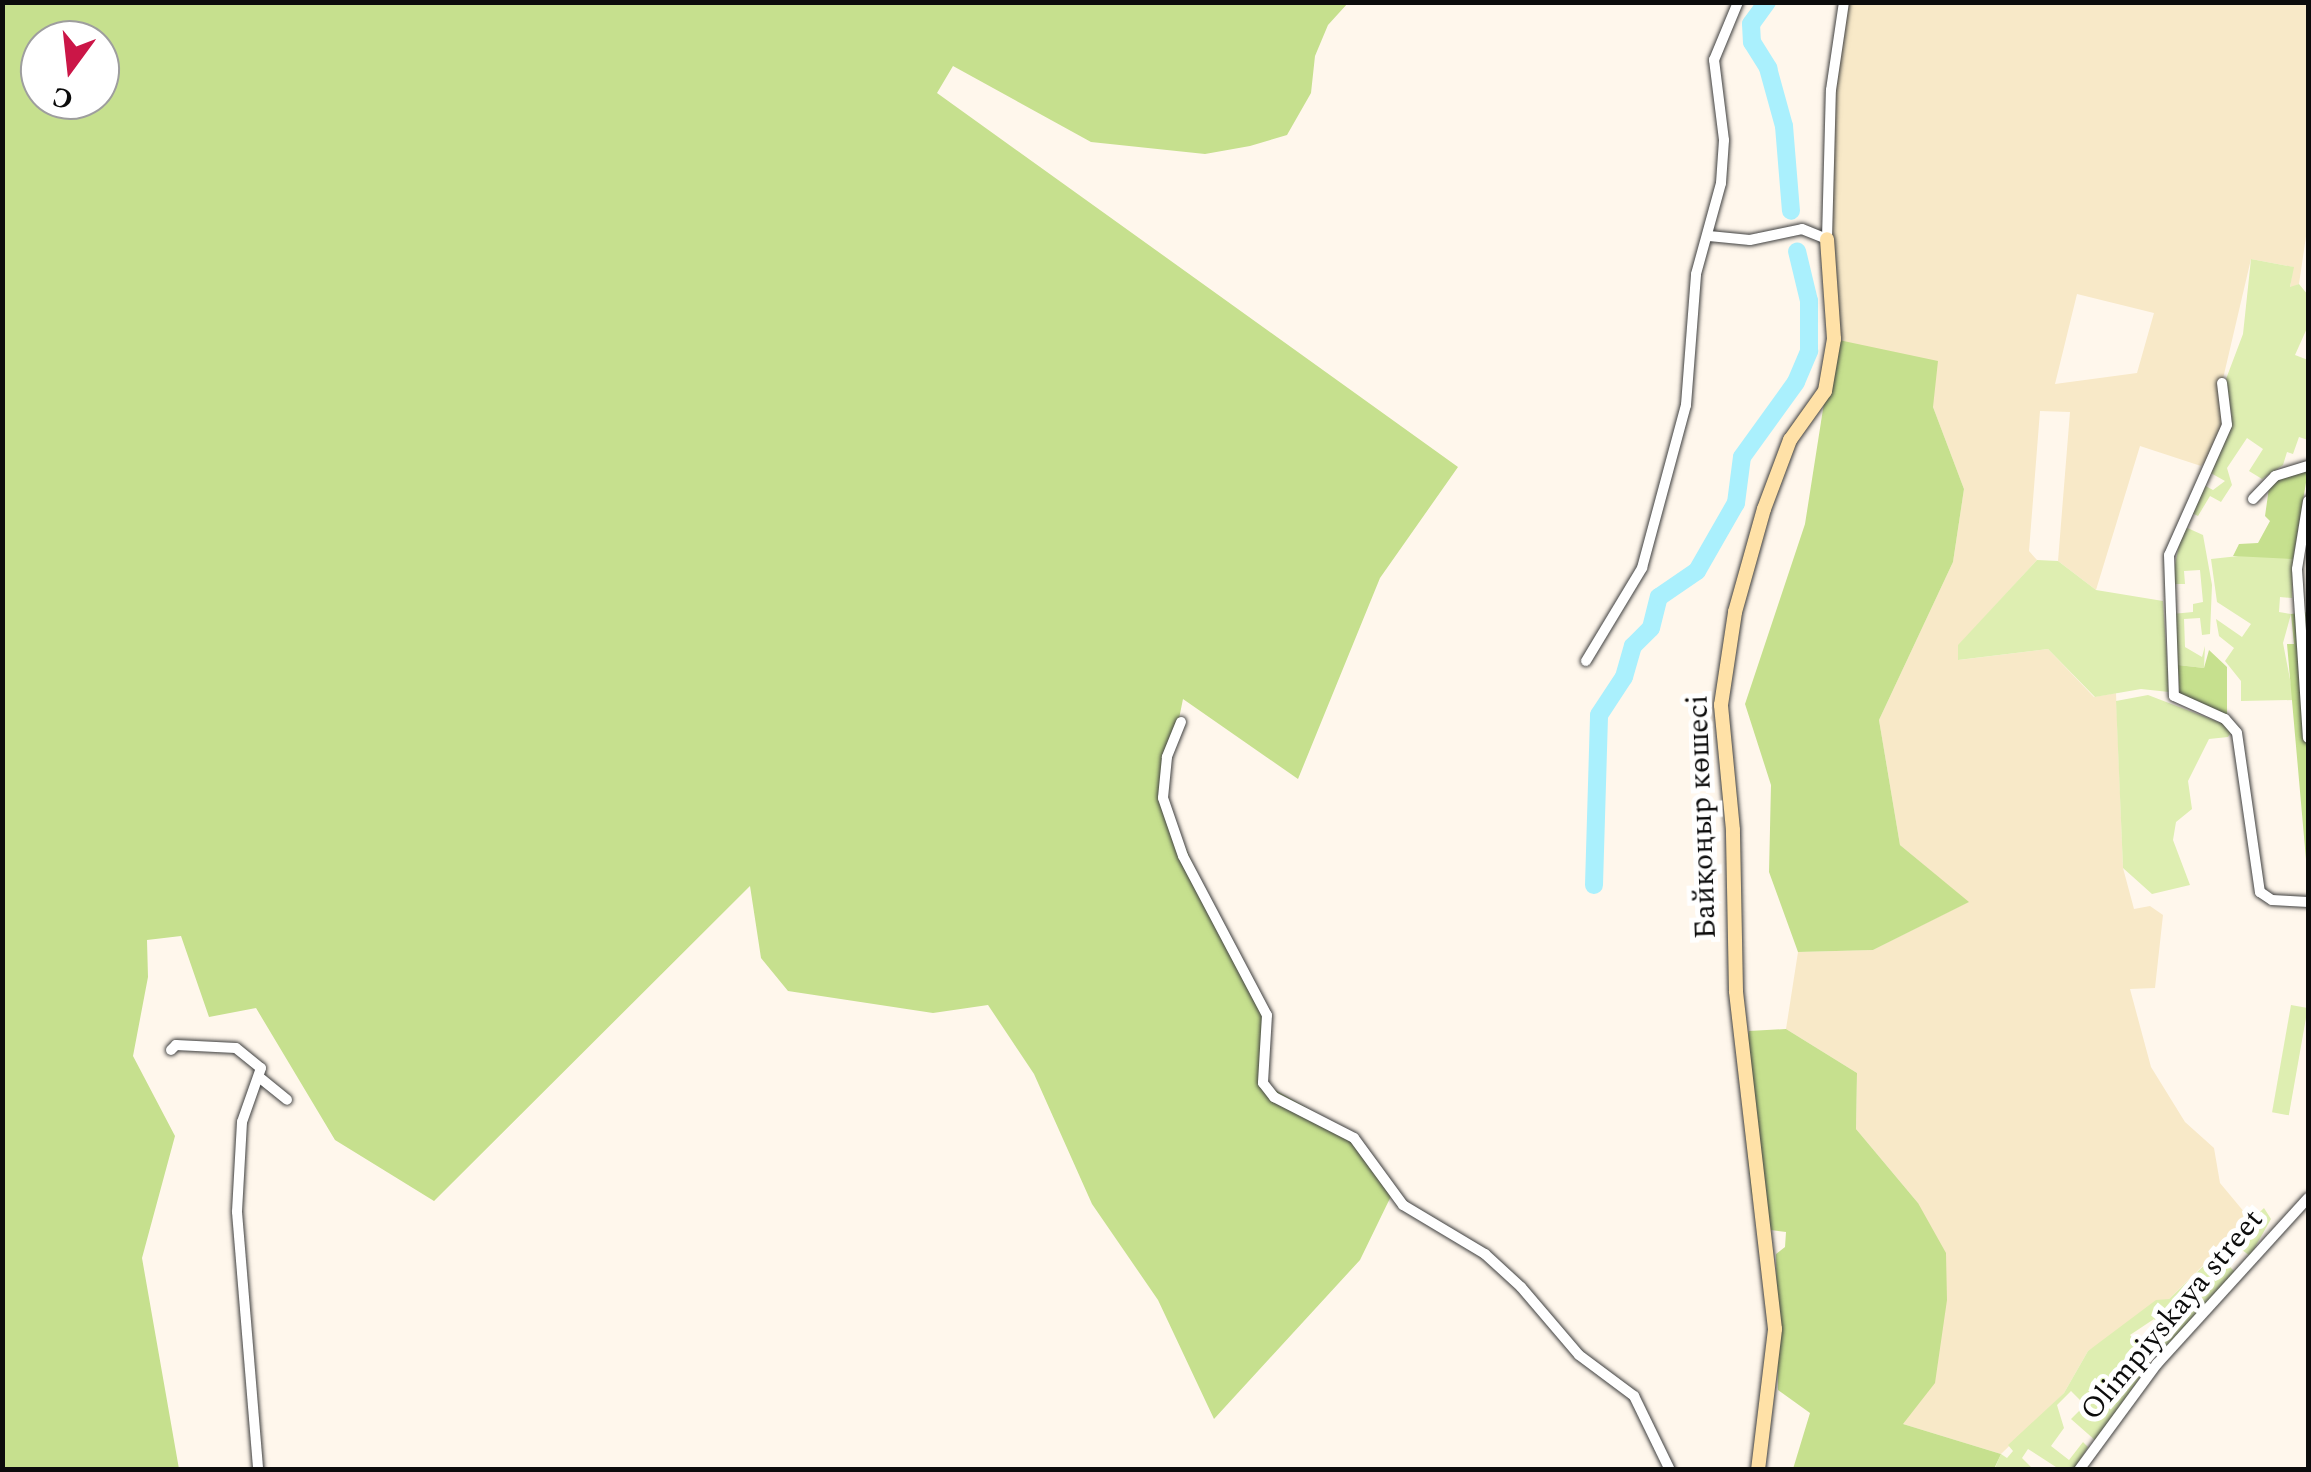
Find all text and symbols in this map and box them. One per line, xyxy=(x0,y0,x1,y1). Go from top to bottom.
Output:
north arrow xyxy=(20,20,120,120)
text: С xyxy=(47,74,78,121)
street label: Байқоңыр көшесі xyxy=(1680,694,1724,940)
street label: Olimpiyskaya street xyxy=(2073,1202,2271,1428)

